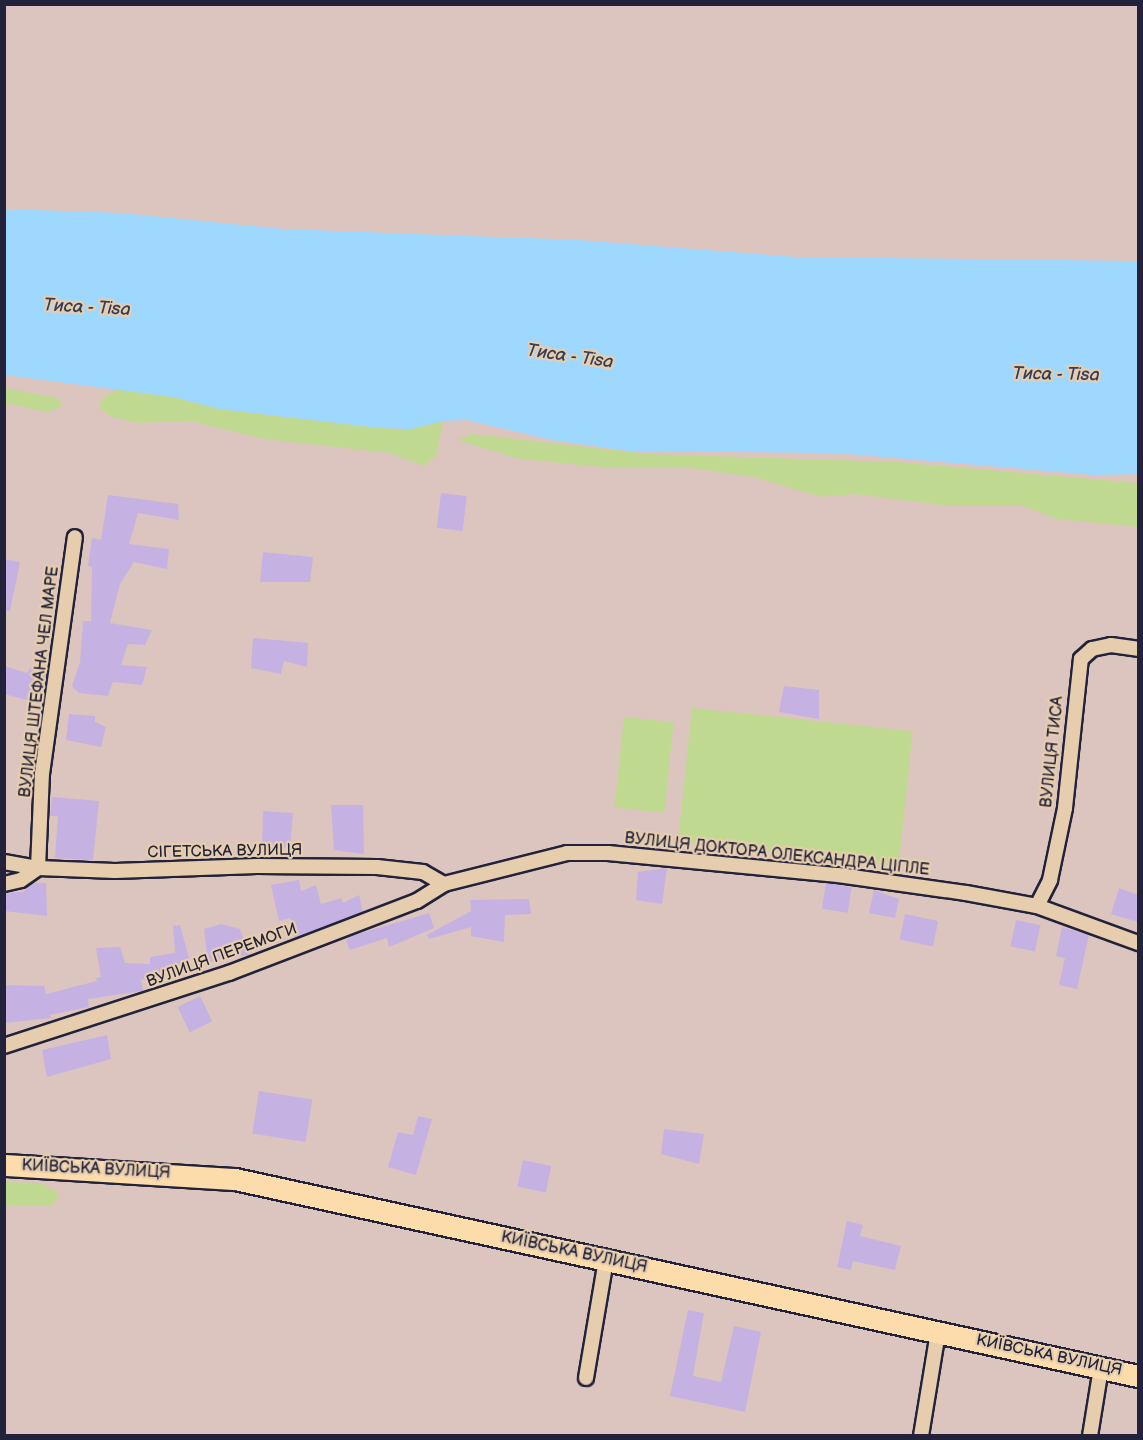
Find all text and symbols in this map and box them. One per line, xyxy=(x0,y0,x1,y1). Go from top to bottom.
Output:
water label: Тиса - Tisa xyxy=(42,295,132,321)
water label: Тиса - Tisa xyxy=(524,340,616,374)
water label: Тиса - Tisa xyxy=(1011,363,1101,387)
street label: ВУЛИЦЯ ШТЕФАНА ЧЕЛ МАРЕ xyxy=(16,565,64,799)
street label: ВУЛИЦЯ ТИСА xyxy=(1038,695,1068,809)
street label: ВУЛИЦЯ ДОКТОРА ОЛЕКСАНДРА ЦІПЛЕ xyxy=(624,829,930,881)
street label: СІГЕТСЬКА ВУЛИЦЯ xyxy=(147,841,303,863)
street label: ВУЛИЦЯ ПЕРЕМОГИ xyxy=(144,920,300,992)
street label: КИЇВСЬКА ВУЛИЦЯ xyxy=(21,1157,171,1183)
street label: КИЇВСЬКА ВУЛИЦЯ xyxy=(499,1228,649,1278)
street label: КИЇВСЬКА ВУЛИЦЯ xyxy=(974,1331,1124,1381)

